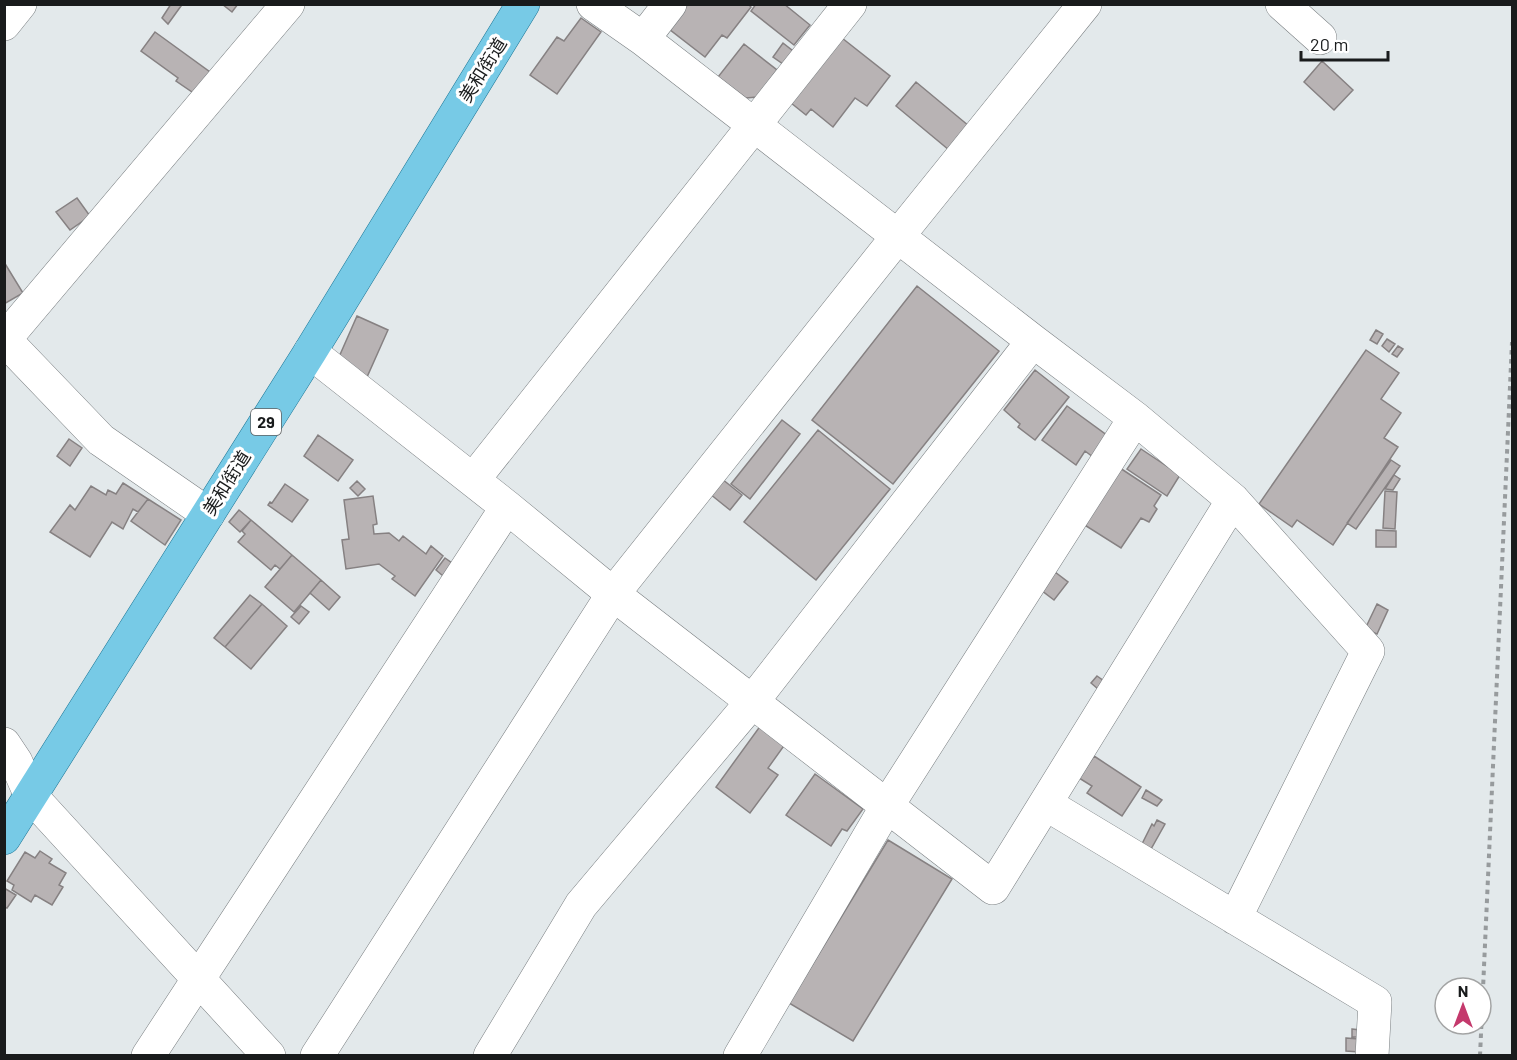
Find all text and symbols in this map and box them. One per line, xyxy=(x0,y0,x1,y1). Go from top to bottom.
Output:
scale bar xyxy=(1301,24,1388,62)
street label: 美和街道 xyxy=(454,33,511,106)
text: 20 m xyxy=(1310,33,1348,55)
road number: 29 xyxy=(251,409,281,435)
street label: 美和街道 xyxy=(198,446,255,519)
north arrow xyxy=(1433,976,1493,1036)
text: N xyxy=(1458,981,1468,1000)

